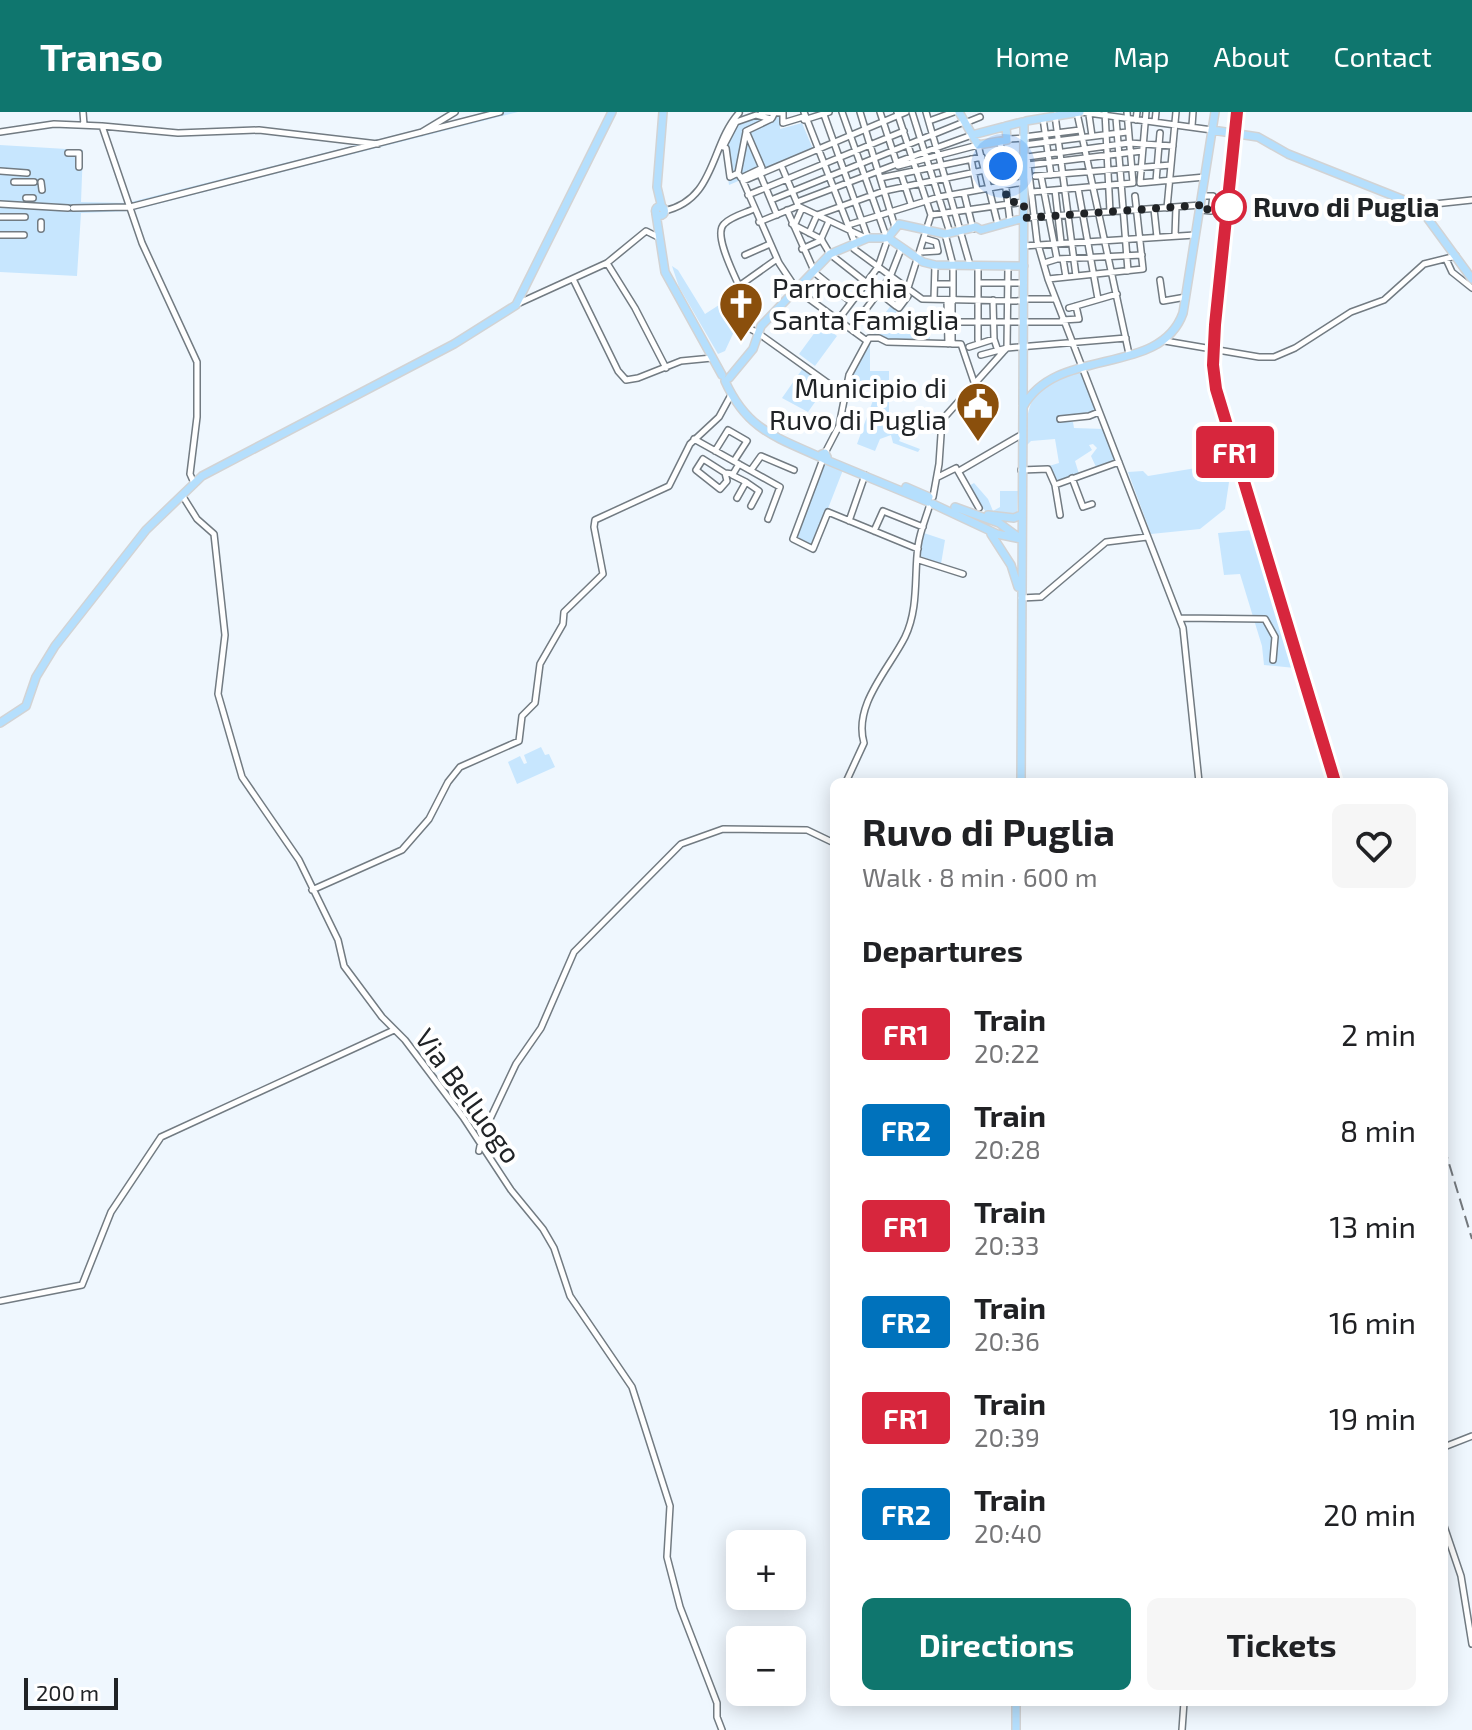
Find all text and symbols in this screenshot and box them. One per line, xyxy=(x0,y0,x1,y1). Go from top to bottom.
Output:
text: Transo xyxy=(40,33,163,79)
text: Home xyxy=(995,39,1069,73)
text: Map xyxy=(1113,39,1170,73)
text: About xyxy=(1214,39,1289,73)
text: Contact xyxy=(1333,39,1432,73)
your location xyxy=(983,146,1023,186)
place label: Ruvo di Puglia xyxy=(1253,189,1439,223)
marker: Ruvo di Puglia xyxy=(1212,190,1246,224)
place label: Parrocchia Santa Famiglia xyxy=(772,270,959,336)
church icon: Parrocchia Santa Famiglia xyxy=(717,280,765,343)
place label: Municipio di Ruvo di Puglia xyxy=(769,370,947,436)
public building icon: Municipio di Ruvo di Puglia xyxy=(954,380,1002,443)
line badge: FR1 xyxy=(1189,426,1281,478)
text: FR1 xyxy=(1212,435,1258,469)
button: heart xyxy=(1332,804,1416,888)
text: Ruvo di Puglia xyxy=(862,808,1115,854)
text: Walk · 8 min · 600 m xyxy=(862,861,1097,892)
text: Departures xyxy=(862,932,1023,968)
text: Train xyxy=(974,1001,1046,1037)
text: 2 min xyxy=(1341,1016,1416,1052)
text: FR1 xyxy=(883,1017,929,1051)
street label: Via Belluogo xyxy=(409,1022,529,1169)
text: 20:22 xyxy=(974,1037,1040,1068)
text: Train xyxy=(974,1097,1046,1133)
text: 8 min xyxy=(1340,1112,1416,1148)
text: FR2 xyxy=(881,1113,931,1147)
text: 20:28 xyxy=(974,1133,1041,1164)
text: Train xyxy=(974,1193,1046,1229)
text: 13 min xyxy=(1330,1208,1416,1244)
text: FR1 xyxy=(883,1209,929,1243)
text: 20:33 xyxy=(974,1229,1039,1260)
text: Train xyxy=(974,1289,1046,1325)
text: 16 min xyxy=(1329,1304,1416,1340)
text: FR2 xyxy=(881,1305,931,1339)
text: 20:36 xyxy=(974,1325,1040,1356)
text: Train xyxy=(974,1385,1046,1421)
text: 19 min xyxy=(1329,1400,1416,1436)
text: FR1 xyxy=(883,1401,929,1435)
text: 20:39 xyxy=(974,1421,1040,1452)
text: Train xyxy=(974,1481,1046,1517)
text: 20 min xyxy=(1323,1496,1416,1532)
text: FR2 xyxy=(881,1497,931,1531)
text: 20:40 xyxy=(974,1517,1042,1548)
map controls xyxy=(726,1530,806,1706)
button: + xyxy=(726,1530,806,1610)
button: Directions xyxy=(862,1598,1131,1690)
button: Tickets xyxy=(1147,1598,1416,1690)
button: − xyxy=(726,1626,806,1706)
scale bar xyxy=(24,1674,118,1710)
text: 200 m xyxy=(36,1679,99,1705)

